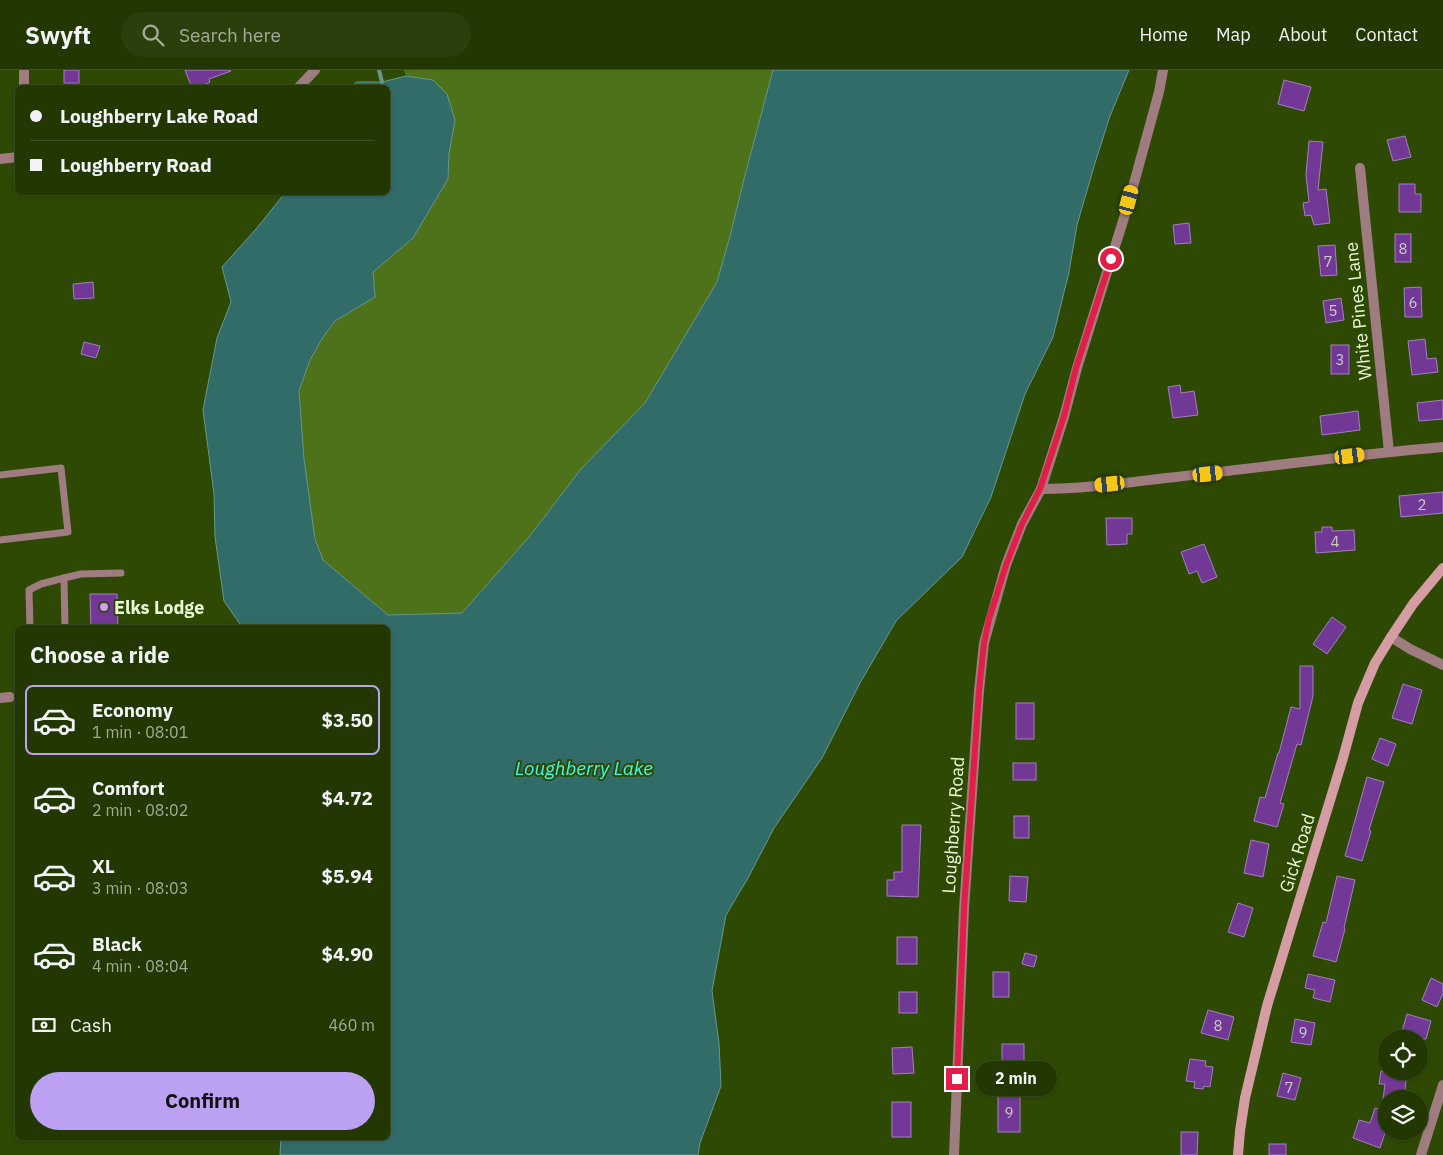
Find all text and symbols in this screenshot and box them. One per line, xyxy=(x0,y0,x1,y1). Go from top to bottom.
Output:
search box xyxy=(121,12,471,57)
text: Swyft xyxy=(25,19,91,51)
icon: search xyxy=(139,21,167,49)
text: Search here xyxy=(179,23,281,47)
text: Home xyxy=(1140,23,1188,46)
text: Map xyxy=(1216,23,1251,46)
text: About xyxy=(1279,23,1327,46)
text: Contact xyxy=(1355,23,1418,46)
text: Loughberry Lake Road xyxy=(60,104,258,128)
text: Loughberry Road xyxy=(60,153,212,177)
car xyxy=(1117,184,1140,216)
house number: 8 xyxy=(1398,239,1408,258)
street label: White Pines Lane xyxy=(1339,241,1377,381)
route start xyxy=(1100,248,1122,270)
house number: 7 xyxy=(1323,252,1333,271)
house number: 6 xyxy=(1408,293,1418,312)
house number: 5 xyxy=(1328,301,1338,320)
house number: 3 xyxy=(1335,350,1345,369)
car xyxy=(1334,447,1365,465)
car xyxy=(1192,465,1223,483)
car xyxy=(1094,475,1125,493)
house number: 2 xyxy=(1417,495,1427,514)
house number: 4 xyxy=(1330,532,1340,551)
place label: Elks Lodge xyxy=(114,596,204,619)
marker: Elks Lodge xyxy=(98,601,110,613)
text: Choose a ride xyxy=(30,640,170,669)
icon: car xyxy=(32,698,77,743)
text: Economy xyxy=(92,698,173,722)
text: $3.50 xyxy=(321,708,373,732)
text: 1 min · 08:01 xyxy=(92,722,188,742)
water label: Loughberry Lake xyxy=(515,756,653,780)
street label: Loughberry Road xyxy=(937,756,969,894)
icon: car xyxy=(32,776,77,821)
text: Comfort xyxy=(92,776,165,800)
text: $4.72 xyxy=(321,786,373,810)
text: 2 min · 08:02 xyxy=(92,800,188,820)
street label: Gick Road xyxy=(1274,811,1320,895)
icon: car xyxy=(32,854,77,899)
text: XL xyxy=(92,854,115,878)
text: $5.94 xyxy=(321,864,373,888)
text: 3 min · 08:03 xyxy=(92,878,188,898)
icon: car xyxy=(32,932,77,977)
text: Black xyxy=(92,932,142,956)
text: $4.90 xyxy=(321,942,373,966)
text: 4 min · 08:04 xyxy=(92,956,188,976)
icon: cash xyxy=(30,1011,58,1039)
text: Cash xyxy=(70,1013,112,1037)
text: 460 m xyxy=(328,1015,375,1035)
house number: 8 xyxy=(1213,1016,1223,1035)
house number: 9 xyxy=(1298,1023,1308,1042)
map controls xyxy=(1378,1030,1428,1140)
button: locate xyxy=(1378,1030,1428,1080)
callout: 2 min xyxy=(974,1062,1057,1096)
route end xyxy=(946,1068,968,1090)
text: 2 min xyxy=(995,1068,1037,1088)
button: Confirm xyxy=(30,1072,375,1130)
house number: 7 xyxy=(1284,1078,1294,1097)
button: layers xyxy=(1378,1090,1428,1140)
house number: 9 xyxy=(1004,1103,1014,1122)

